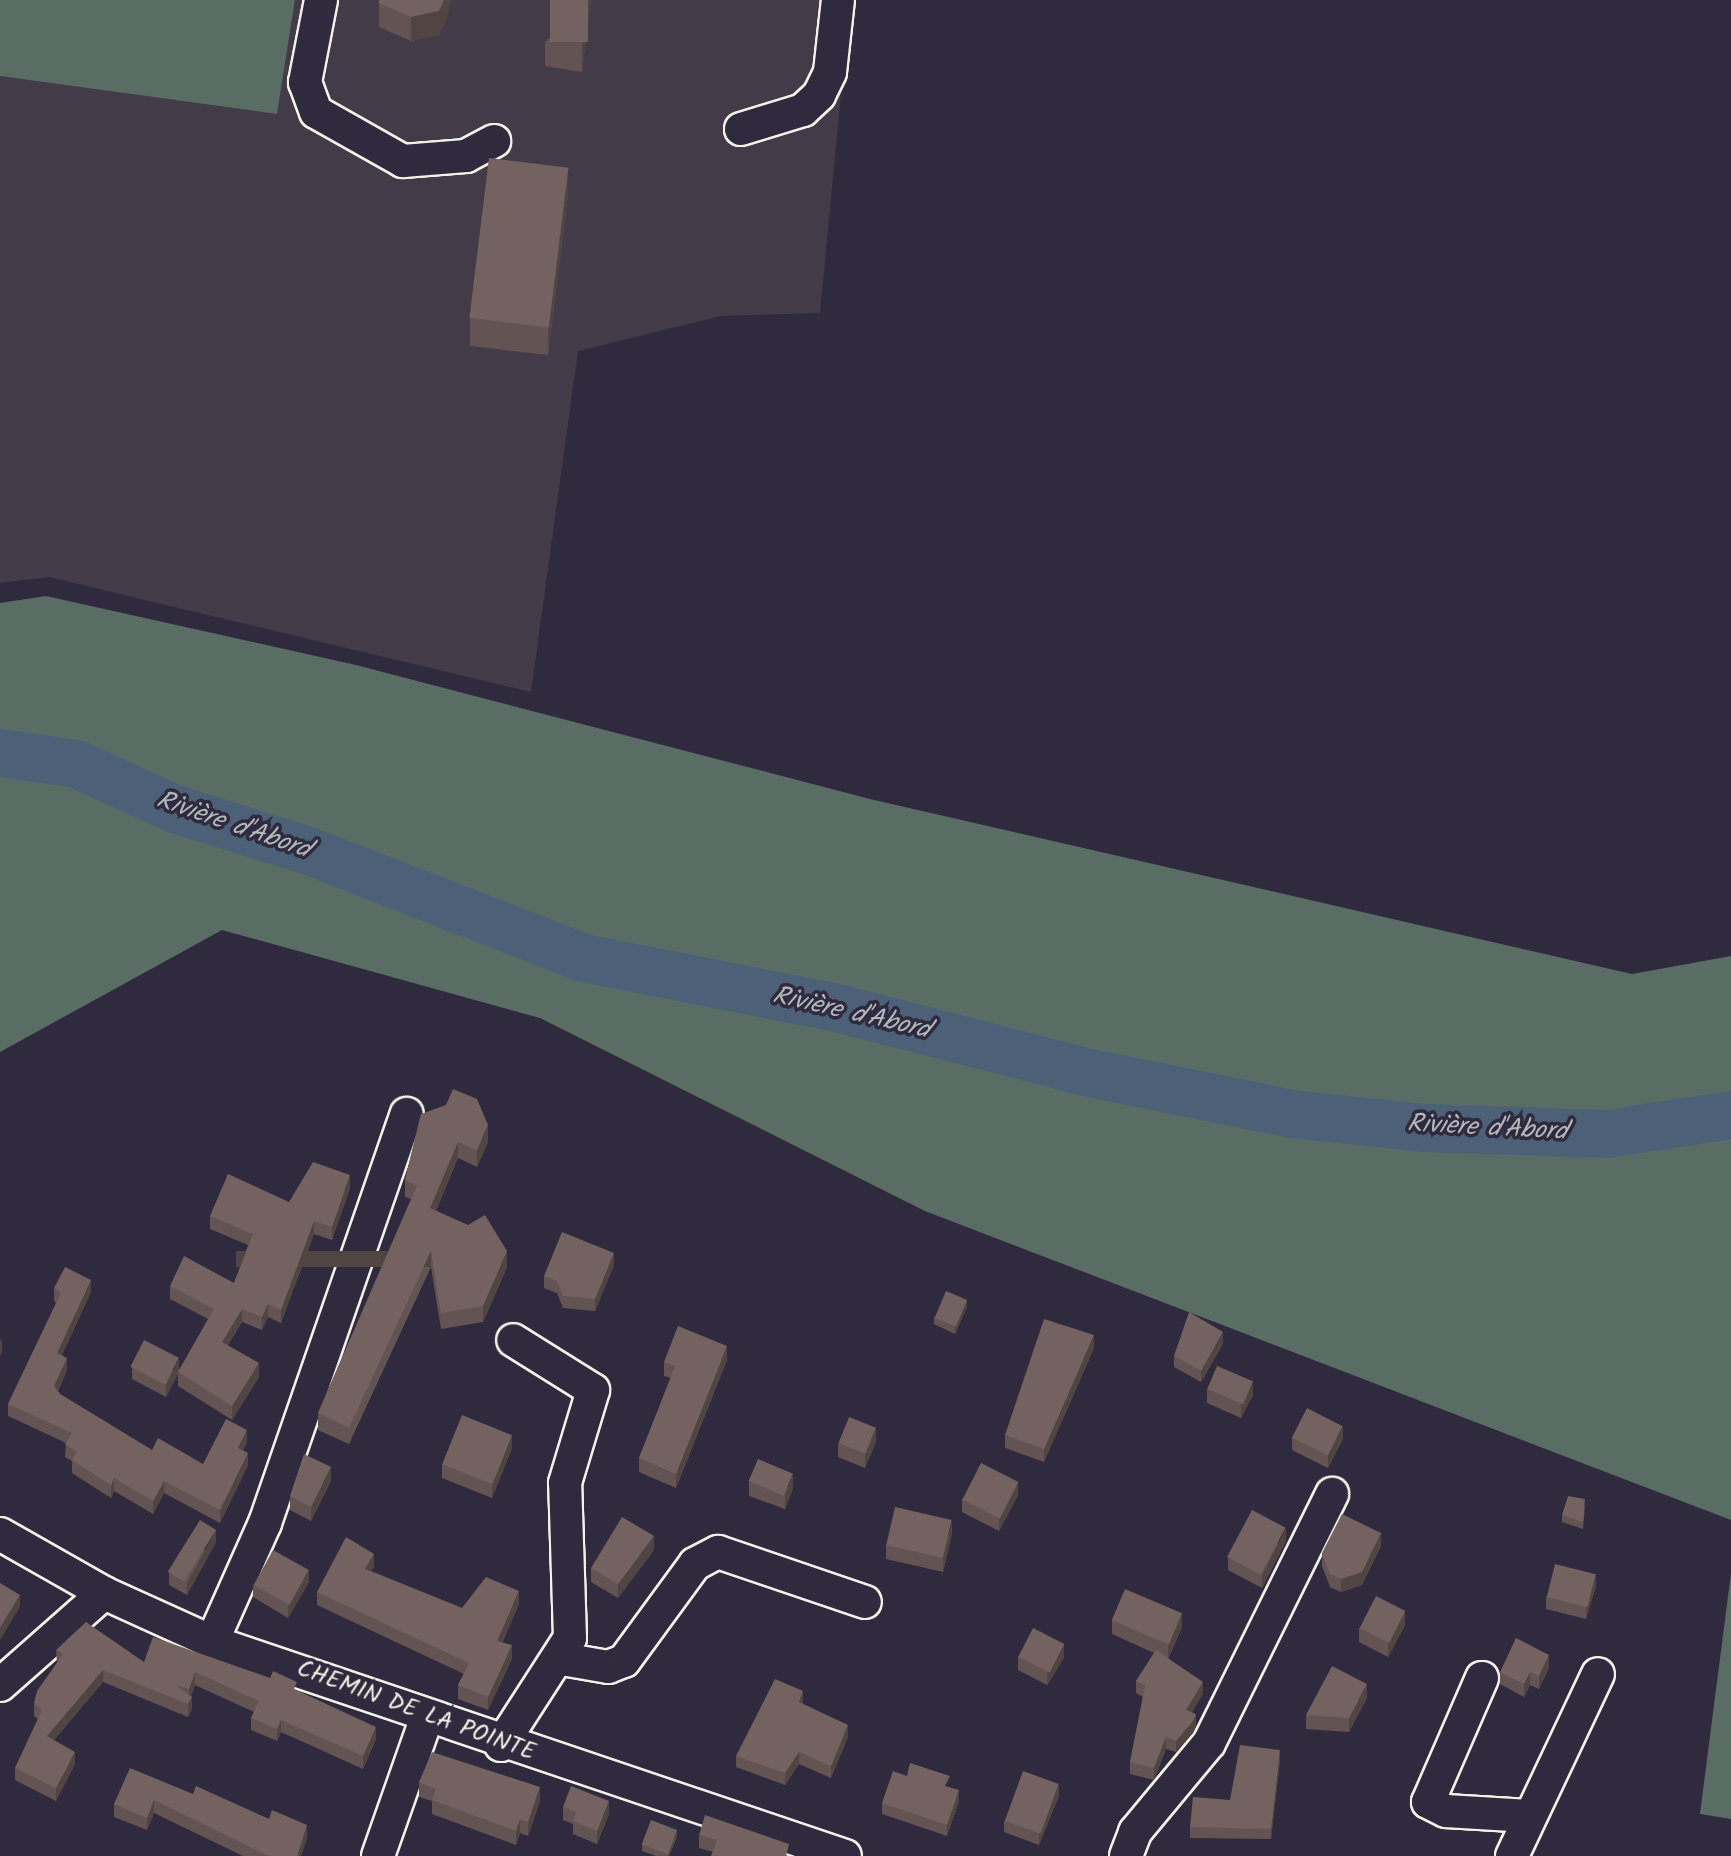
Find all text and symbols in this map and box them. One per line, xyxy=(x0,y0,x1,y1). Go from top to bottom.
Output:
water label: Rivière d'Abord xyxy=(152,785,314,867)
water label: Rivière d'Abord xyxy=(769,981,933,1047)
water label: Rivière d'Abord xyxy=(1406,1109,1568,1149)
street label: CHEMIN DE LA POINTE xyxy=(293,1654,539,1768)

